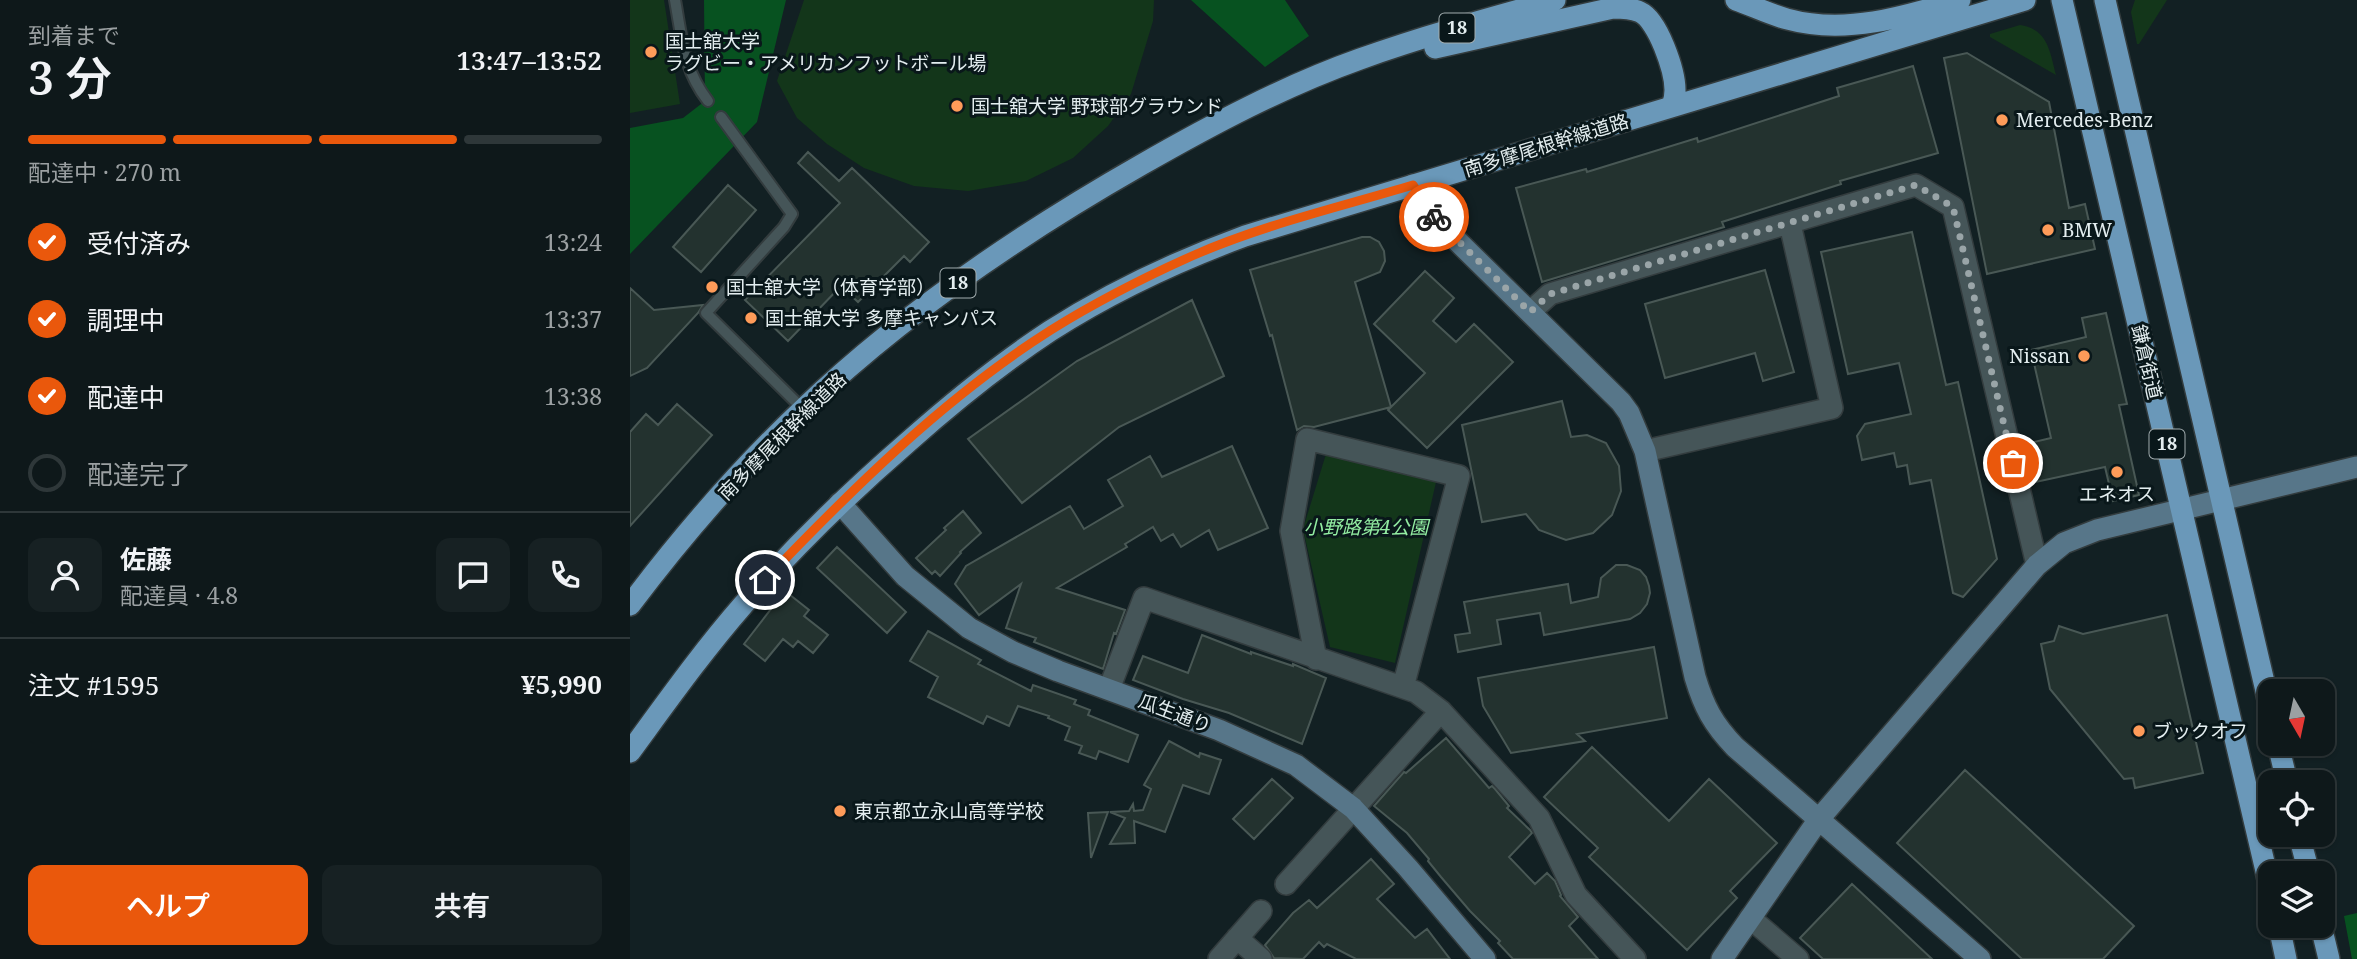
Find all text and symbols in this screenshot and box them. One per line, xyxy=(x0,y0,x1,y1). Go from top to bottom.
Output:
road number: 18 xyxy=(1440,13,1474,42)
text: 到着まで xyxy=(28,19,120,51)
place label: 国士舘大学 ラグビー・アメリカンフットボール場 xyxy=(665,28,986,76)
text: 13:47–13:52 xyxy=(456,42,602,78)
marker: 国士舘大学 ラグビー・アメリカンフットボール場 xyxy=(643,44,659,60)
text: 3 分 xyxy=(28,46,112,108)
place label: 国士舘大学 野球部グラウンド xyxy=(971,93,1223,119)
marker: 国士舘大学 野球部グラウンド xyxy=(949,98,965,114)
place label: Mercedes-Benz xyxy=(2016,107,2153,133)
street label: 南多摩尾根幹線道路 xyxy=(1460,108,1632,182)
marker: Mercedes-Benz xyxy=(1994,112,2010,128)
text: 配達中 · 270 m xyxy=(28,156,181,188)
courier xyxy=(1399,182,1469,252)
icon: bike xyxy=(1415,198,1453,236)
place label: BMW xyxy=(2062,217,2112,243)
marker: BMW xyxy=(2040,222,2056,238)
icon: check xyxy=(28,223,66,261)
text: 受付済み xyxy=(87,225,191,261)
text: 13:24 xyxy=(544,226,602,258)
road number: 18 xyxy=(940,268,976,298)
place label: 国士舘大学（体育学部） xyxy=(726,274,935,300)
marker: 国士舘大学（体育学部） xyxy=(704,279,720,295)
icon: check xyxy=(28,300,66,338)
text: 調理中 xyxy=(87,302,165,338)
text: 13:37 xyxy=(544,303,602,335)
place label: 国士舘大学 多摩キャンパス xyxy=(765,305,998,331)
marker: 国士舘大学 多摩キャンパス xyxy=(743,310,759,326)
street label: 鎌倉街道 xyxy=(2126,322,2168,402)
place label: Nissan xyxy=(2009,343,2070,369)
marker: Nissan xyxy=(2076,348,2092,364)
street label: 南多摩尾根幹線道路 xyxy=(712,366,852,506)
icon: check xyxy=(28,377,66,415)
text: 配達中 xyxy=(87,379,165,415)
text: 13:38 xyxy=(544,380,602,412)
road number: 18 xyxy=(2150,430,2184,458)
pin xyxy=(1983,433,2043,493)
icon: bag xyxy=(1994,444,2032,482)
text: 配達完了 xyxy=(87,456,191,492)
marker: エネオス xyxy=(2109,464,2125,480)
place label: エネオス xyxy=(2079,481,2155,507)
park label: 小野路第4公園 xyxy=(1304,514,1431,540)
button: person xyxy=(28,538,102,612)
button: chat xyxy=(436,538,510,612)
button: phone xyxy=(528,538,602,612)
text: 佐藤 xyxy=(120,541,172,577)
pin xyxy=(735,550,795,610)
icon: home xyxy=(746,561,784,599)
text: 配達員 · 4.8 xyxy=(120,579,238,611)
text: ¥5,990 xyxy=(521,666,602,702)
text: 注文 #1595 xyxy=(28,667,159,703)
north arrow xyxy=(2258,679,2334,756)
map controls xyxy=(2258,679,2335,938)
street label: 瓜生通り xyxy=(1135,687,1215,739)
place label: ブックオフ xyxy=(2153,718,2248,744)
marker: ブックオフ xyxy=(2131,723,2147,739)
button: locate xyxy=(2258,770,2335,847)
place label: 東京都立永山高等学校 xyxy=(854,798,1044,824)
marker: 東京都立永山高等学校 xyxy=(832,803,848,819)
button: layers xyxy=(2258,861,2335,938)
button: ヘルプ xyxy=(28,865,308,945)
button: 共有 xyxy=(322,865,602,945)

